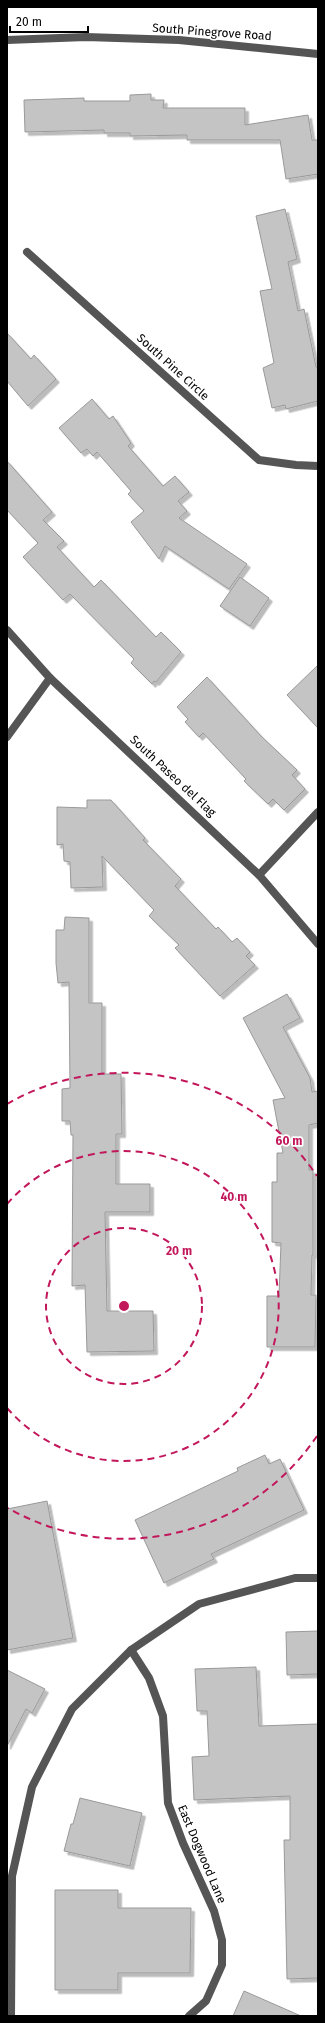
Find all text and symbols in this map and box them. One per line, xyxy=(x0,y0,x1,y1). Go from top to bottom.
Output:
scale bar xyxy=(10,8,88,34)
text: 20 m xyxy=(16,15,42,29)
street label: South Pinegrove Road xyxy=(152,21,272,43)
street label: South Pine Circle xyxy=(134,331,212,403)
street label: South Paseo del Flag xyxy=(127,733,219,820)
text: 60 m xyxy=(276,1134,302,1148)
text: 40 m xyxy=(221,1190,247,1204)
text: 20 m xyxy=(166,1244,192,1258)
centre of rings xyxy=(117,1299,131,1313)
street label: East Dogwood Lane xyxy=(175,1803,229,1905)

